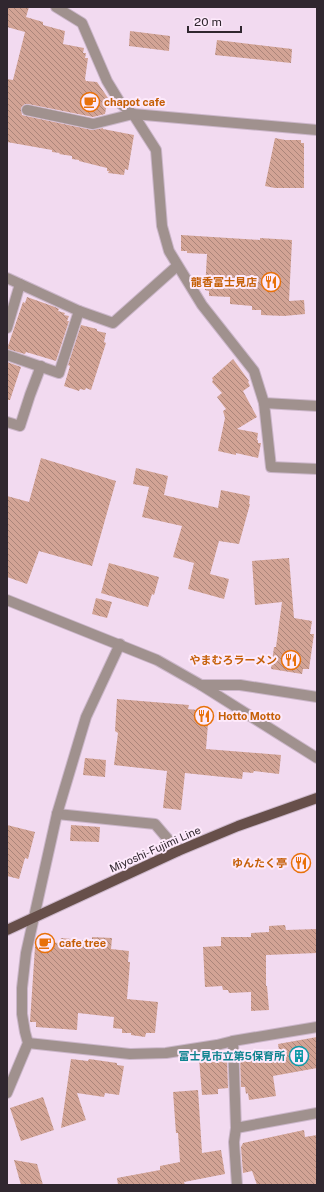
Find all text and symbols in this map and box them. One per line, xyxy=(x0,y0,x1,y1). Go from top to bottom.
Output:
scale bar xyxy=(188,8,241,34)
text: 20 m xyxy=(194,15,222,29)
cafe icon: chapot cafe xyxy=(79,91,101,113)
place label: chapot cafe xyxy=(104,96,165,108)
restaurant icon: 龍香富士見店 xyxy=(260,271,282,293)
place label: 龍香富士見店 xyxy=(191,276,257,288)
restaurant icon: やまむろラーメン xyxy=(280,649,302,671)
place label: やまむろラーメン xyxy=(189,654,277,666)
restaurant icon: Hotto Motto xyxy=(193,705,215,727)
place label: Hotto Motto xyxy=(218,710,281,722)
street label: Miyoshi-Fujimi Line xyxy=(108,824,202,874)
restaurant icon: ゆんたく亭 xyxy=(290,852,312,874)
place label: ゆんたく亭 xyxy=(232,857,287,869)
cafe icon: cafe tree xyxy=(34,932,56,954)
place label: cafe tree xyxy=(59,937,106,949)
building icon: 富士見市立第5保育所 xyxy=(288,1045,310,1067)
place label: 富士見市立第5保育所 xyxy=(179,1050,285,1062)

